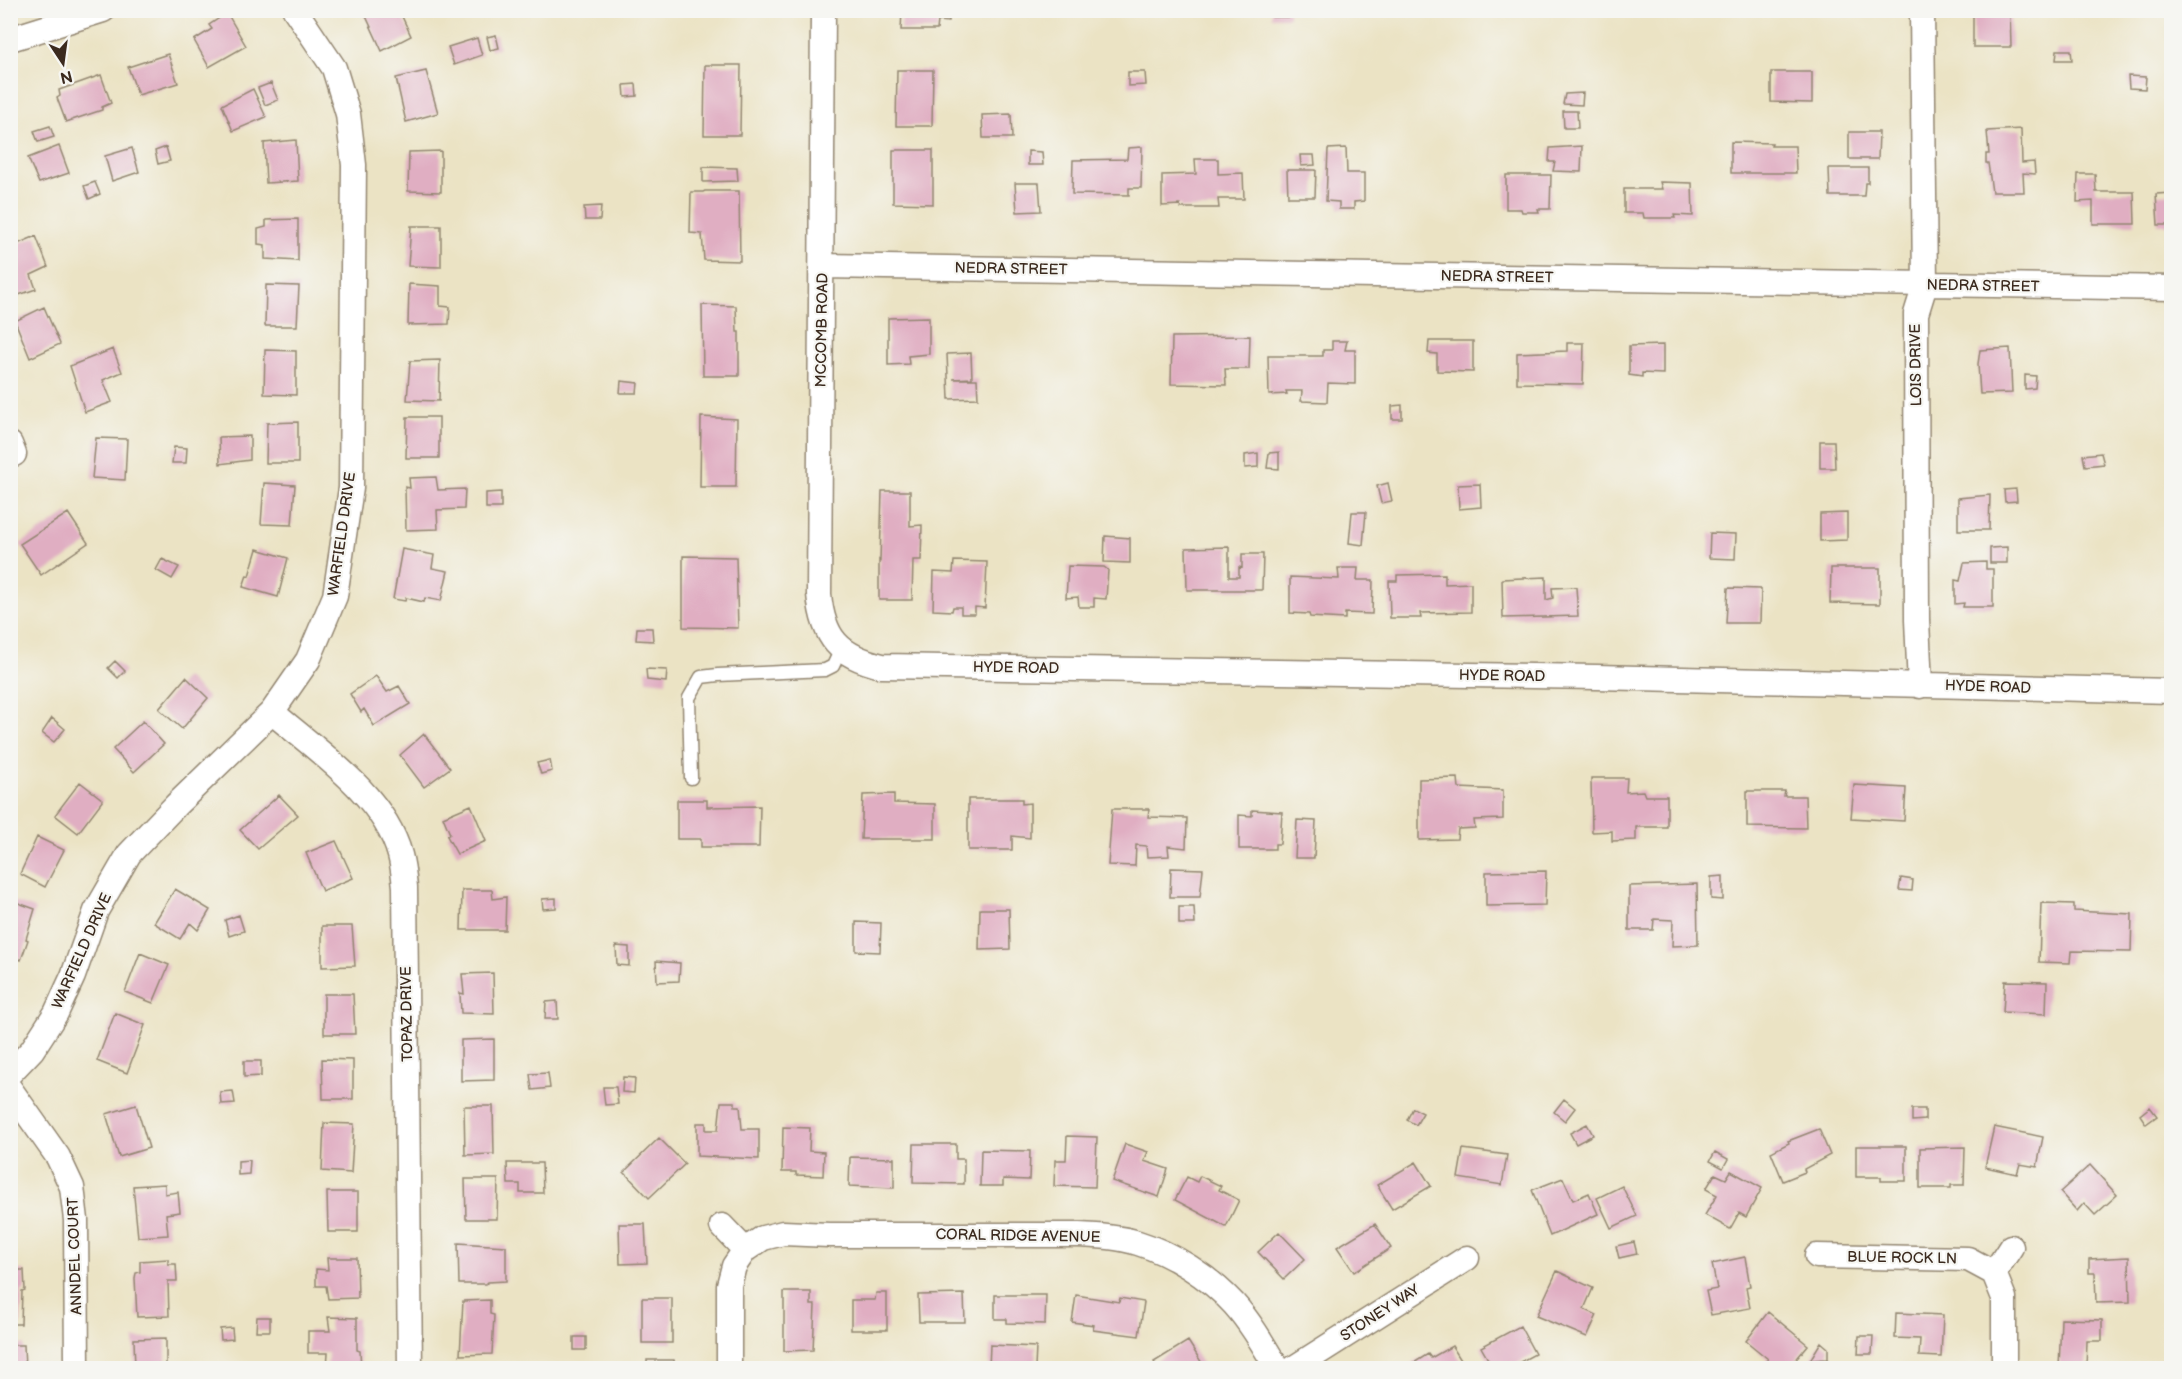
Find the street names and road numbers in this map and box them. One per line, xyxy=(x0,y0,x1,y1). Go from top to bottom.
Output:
street label: NEDRA STREET xyxy=(954,259,1068,279)
street label: NEDRA STREET xyxy=(1440,267,1554,287)
street label: MCCOMB ROAD xyxy=(812,272,833,388)
street label: NEDRA STREET xyxy=(1926,276,2040,296)
street label: LOIS DRIVE xyxy=(1906,323,1926,407)
street label: WARFIELD DRIVE xyxy=(324,471,360,597)
street label: HYDE ROAD xyxy=(973,658,1059,678)
street label: HYDE ROAD xyxy=(1459,666,1545,686)
street label: HYDE ROAD xyxy=(1945,676,2032,698)
street label: WARFIELD DRIVE xyxy=(48,890,116,1012)
street label: TOPAZ DRIVE xyxy=(397,966,417,1062)
street label: ANNDEL COURT xyxy=(63,1197,87,1315)
street label: CORAL RIDGE AVENUE xyxy=(935,1225,1101,1247)
street label: BLUE ROCK LN xyxy=(1847,1248,1957,1268)
street label: STONEY WAY xyxy=(1337,1280,1423,1346)

